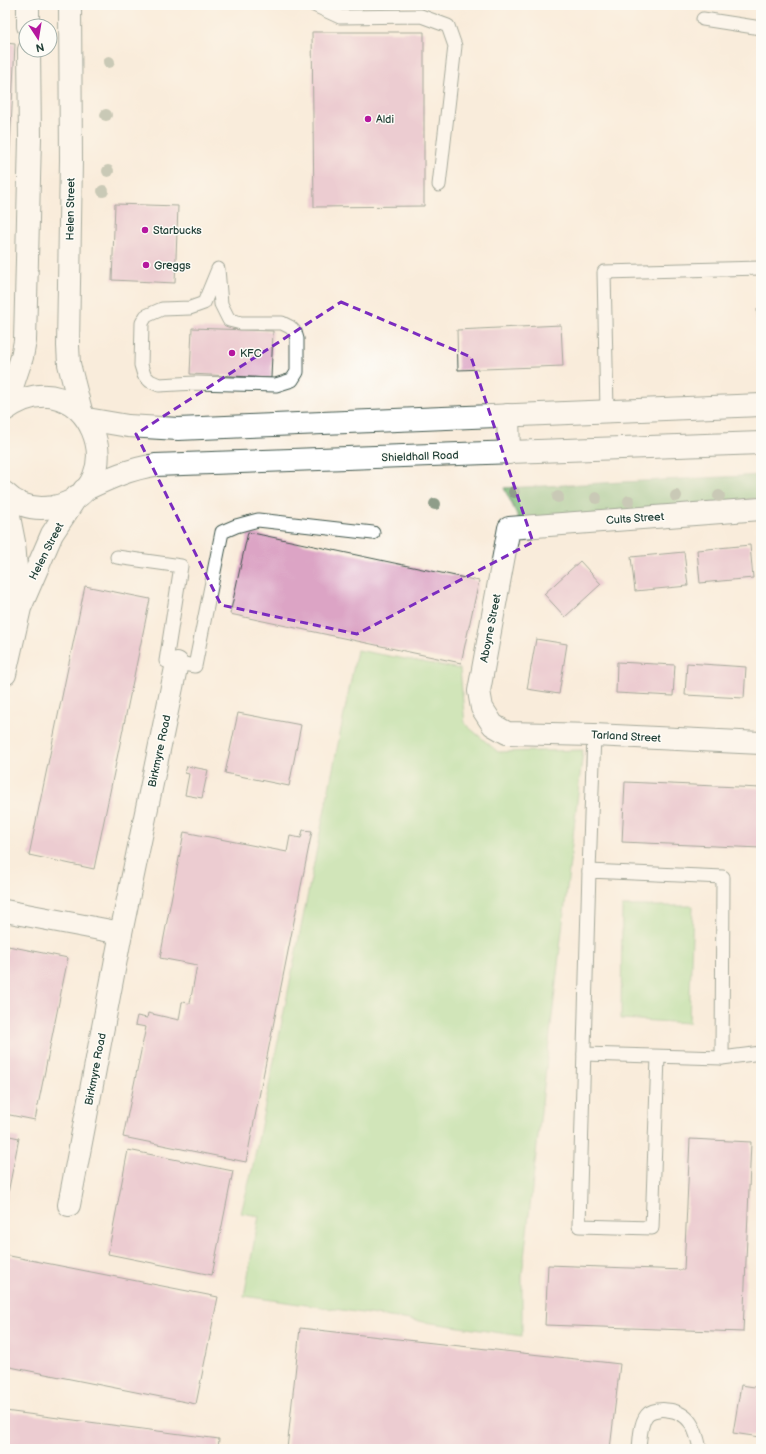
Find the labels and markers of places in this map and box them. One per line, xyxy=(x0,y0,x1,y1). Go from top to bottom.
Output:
place label: Aldi xyxy=(376,113,394,126)
marker: Aldi xyxy=(363,114,373,124)
place label: Starbucks xyxy=(153,224,202,237)
marker: Starbucks xyxy=(140,225,150,235)
place label: Greggs xyxy=(154,259,191,272)
marker: Greggs xyxy=(141,260,151,270)
place label: KFC xyxy=(240,347,262,360)
marker: KFC xyxy=(227,348,237,358)

